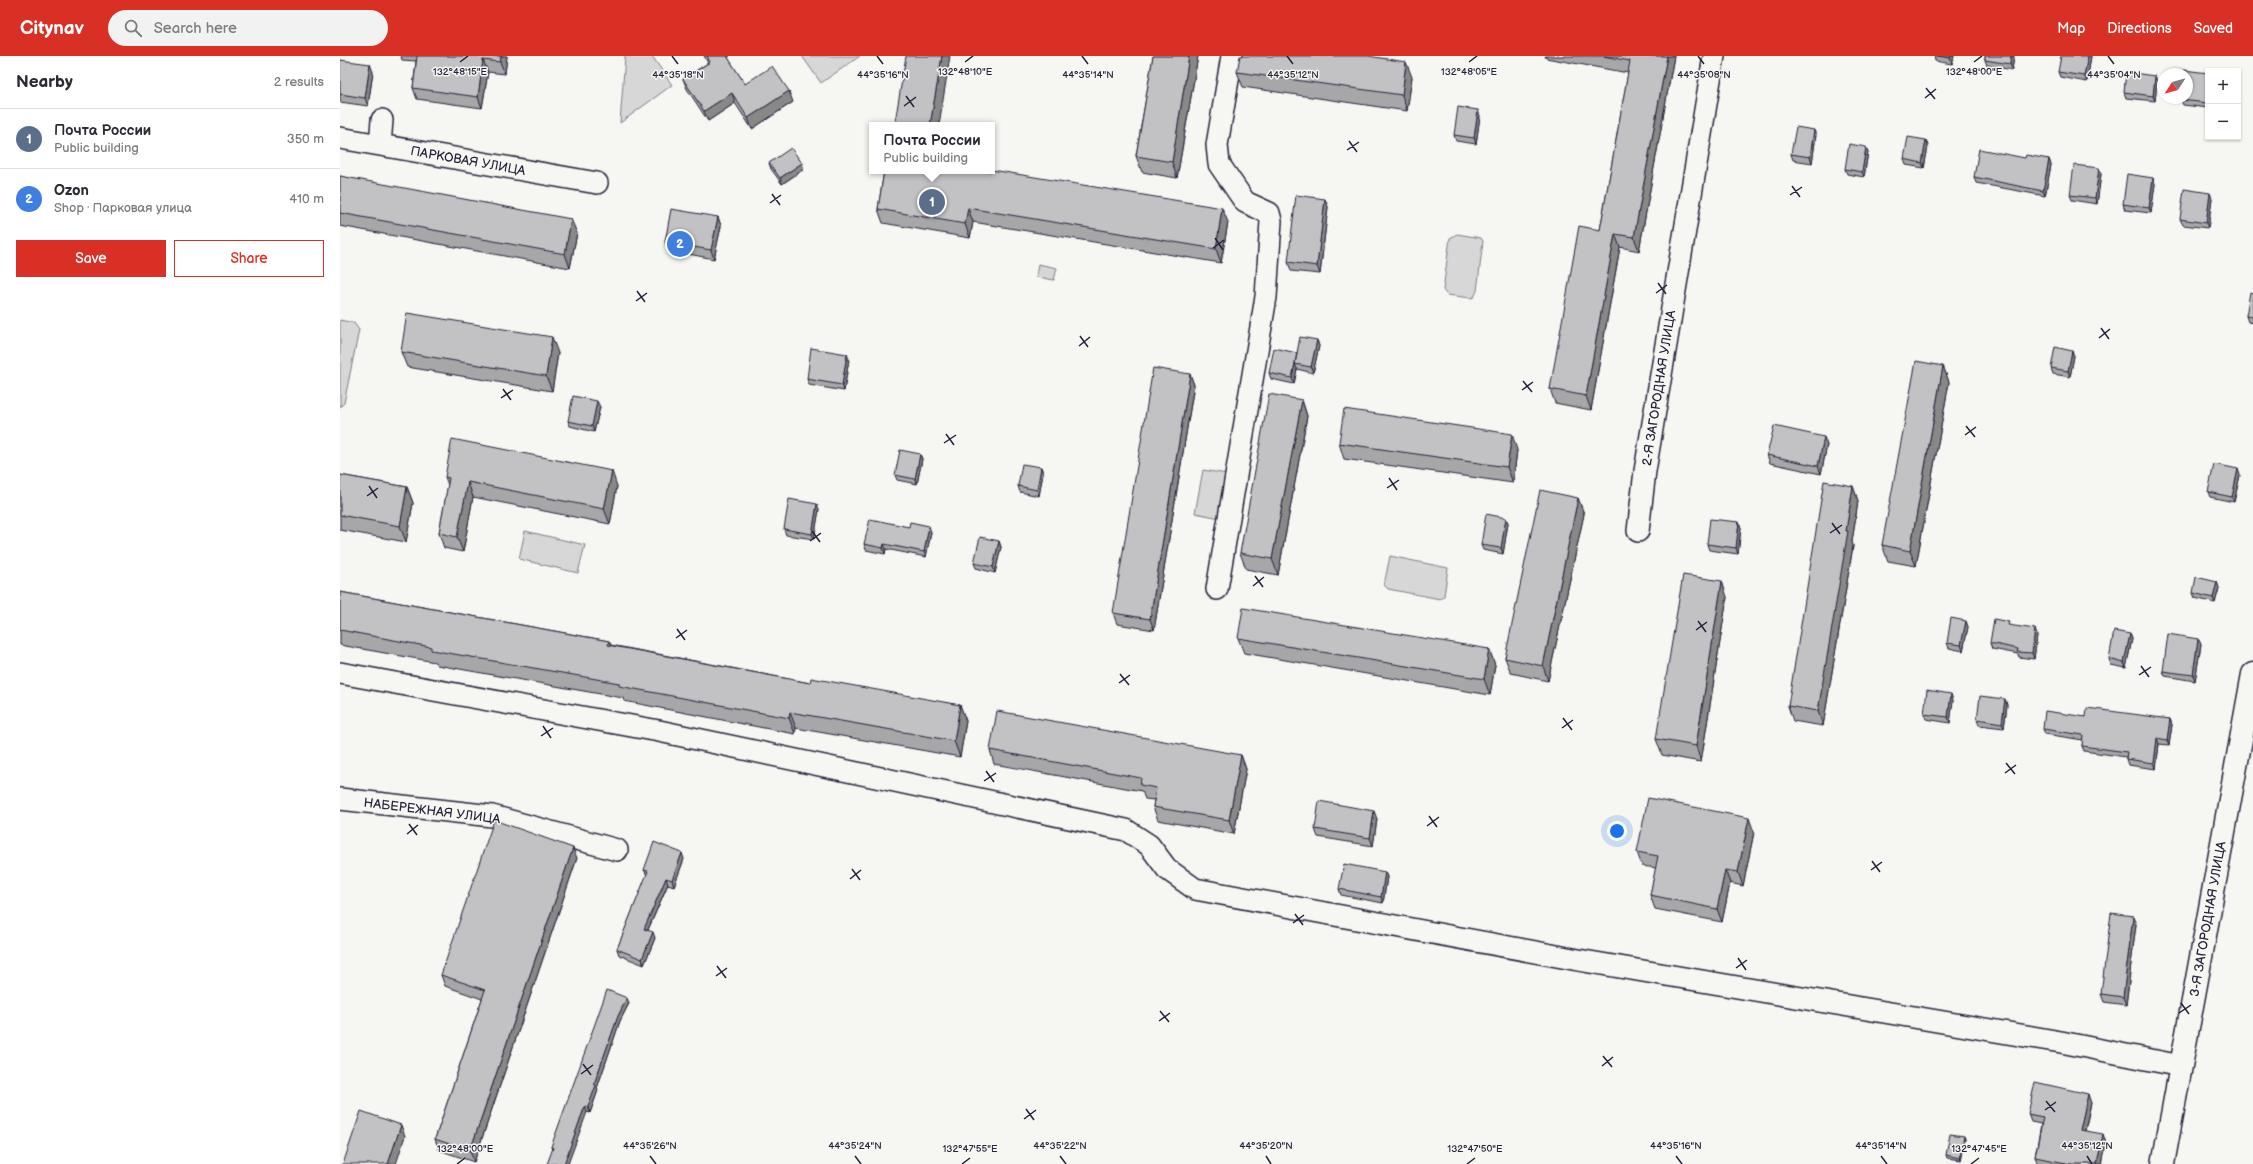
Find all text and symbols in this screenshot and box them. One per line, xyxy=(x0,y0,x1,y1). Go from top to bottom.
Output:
search box xyxy=(108,10,388,46)
text: Citynav xyxy=(20,17,84,40)
icon: search xyxy=(122,17,144,39)
text: Search here xyxy=(154,19,237,38)
text: Map xyxy=(2057,20,2085,37)
text: Directions xyxy=(2107,20,2172,37)
text: Saved xyxy=(2194,20,2233,37)
text: 132°48'15"E xyxy=(433,66,488,78)
text: 132°48'10"E xyxy=(938,66,993,78)
text: 132°48'05"E xyxy=(1441,66,1498,78)
text: 132°48'00"E xyxy=(1946,66,2003,78)
north arrow xyxy=(2157,68,2193,104)
map controls xyxy=(2205,68,2241,140)
button: + xyxy=(2205,68,2241,104)
text: 44°35'18"N xyxy=(652,69,704,81)
text: 44°35'16"N xyxy=(857,69,909,81)
text: 44°35'14"N xyxy=(1062,69,1114,81)
text: 44°35'12"N xyxy=(1267,69,1319,81)
text: 44°35'08"N xyxy=(1677,69,1731,81)
text: 44°35'04"N xyxy=(2087,69,2141,81)
text: Nearby xyxy=(16,72,73,92)
text: 2 results xyxy=(274,74,324,90)
button: − xyxy=(2205,104,2241,140)
text: Почта России xyxy=(54,121,151,140)
popup xyxy=(869,122,995,174)
text: 1 xyxy=(26,131,32,147)
text: 350 m xyxy=(287,131,324,147)
text: Почта России xyxy=(883,131,981,150)
text: Public building xyxy=(54,140,139,156)
street label: ПАРКОВАЯ УЛИЦА xyxy=(409,143,527,179)
text: Public building xyxy=(883,150,968,166)
text: Ozon xyxy=(54,181,89,200)
pin: 1 xyxy=(919,187,945,217)
text: 2 xyxy=(25,191,33,207)
text: 410 m xyxy=(289,191,324,207)
text: Shop · Парковая улица xyxy=(54,200,192,216)
pin: 2 xyxy=(667,229,693,259)
button: Save xyxy=(16,240,166,277)
button: Share xyxy=(174,240,324,277)
street label: 2-Я ЗАГОРОДНАЯ УЛИЦА xyxy=(1639,309,1679,467)
street label: НАБЕРЕЖНАЯ УЛИЦА xyxy=(363,795,501,827)
your location xyxy=(1607,821,1627,841)
street label: 3-Я ЗАГОРОДНАЯ УЛИЦА xyxy=(2186,840,2230,998)
text: 44°35'26"N xyxy=(623,1140,677,1152)
text: 44°35'24"N xyxy=(828,1140,882,1152)
text: 44°35'22"N xyxy=(1033,1140,1087,1152)
text: 44°35'20"N xyxy=(1239,1140,1293,1152)
text: 44°35'16"N xyxy=(1650,1140,1702,1152)
text: 44°35'14"N xyxy=(1855,1140,1907,1152)
text: 44°35'12"N xyxy=(2061,1140,2113,1152)
text: 132°48'00"E xyxy=(437,1143,494,1155)
text: 132°47'55"E xyxy=(942,1143,998,1155)
text: 132°47'50"E xyxy=(1447,1143,1503,1155)
text: 132°47'45"E xyxy=(1951,1143,2007,1155)

